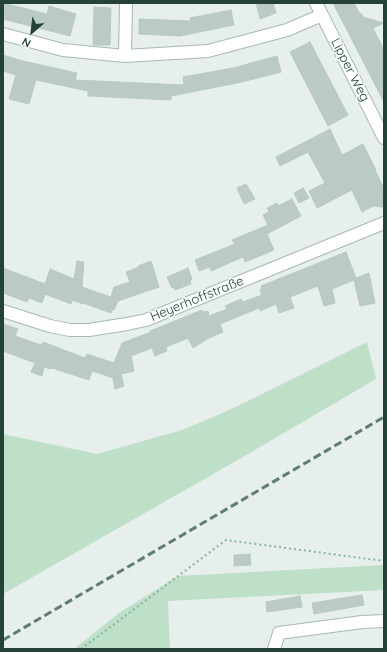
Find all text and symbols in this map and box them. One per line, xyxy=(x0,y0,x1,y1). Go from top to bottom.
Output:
north arrow xyxy=(12,12,52,52)
text: N xyxy=(20,35,33,51)
street label: Lipper Weg xyxy=(327,36,373,104)
street label: Heyerhoffstraße xyxy=(148,273,246,325)

